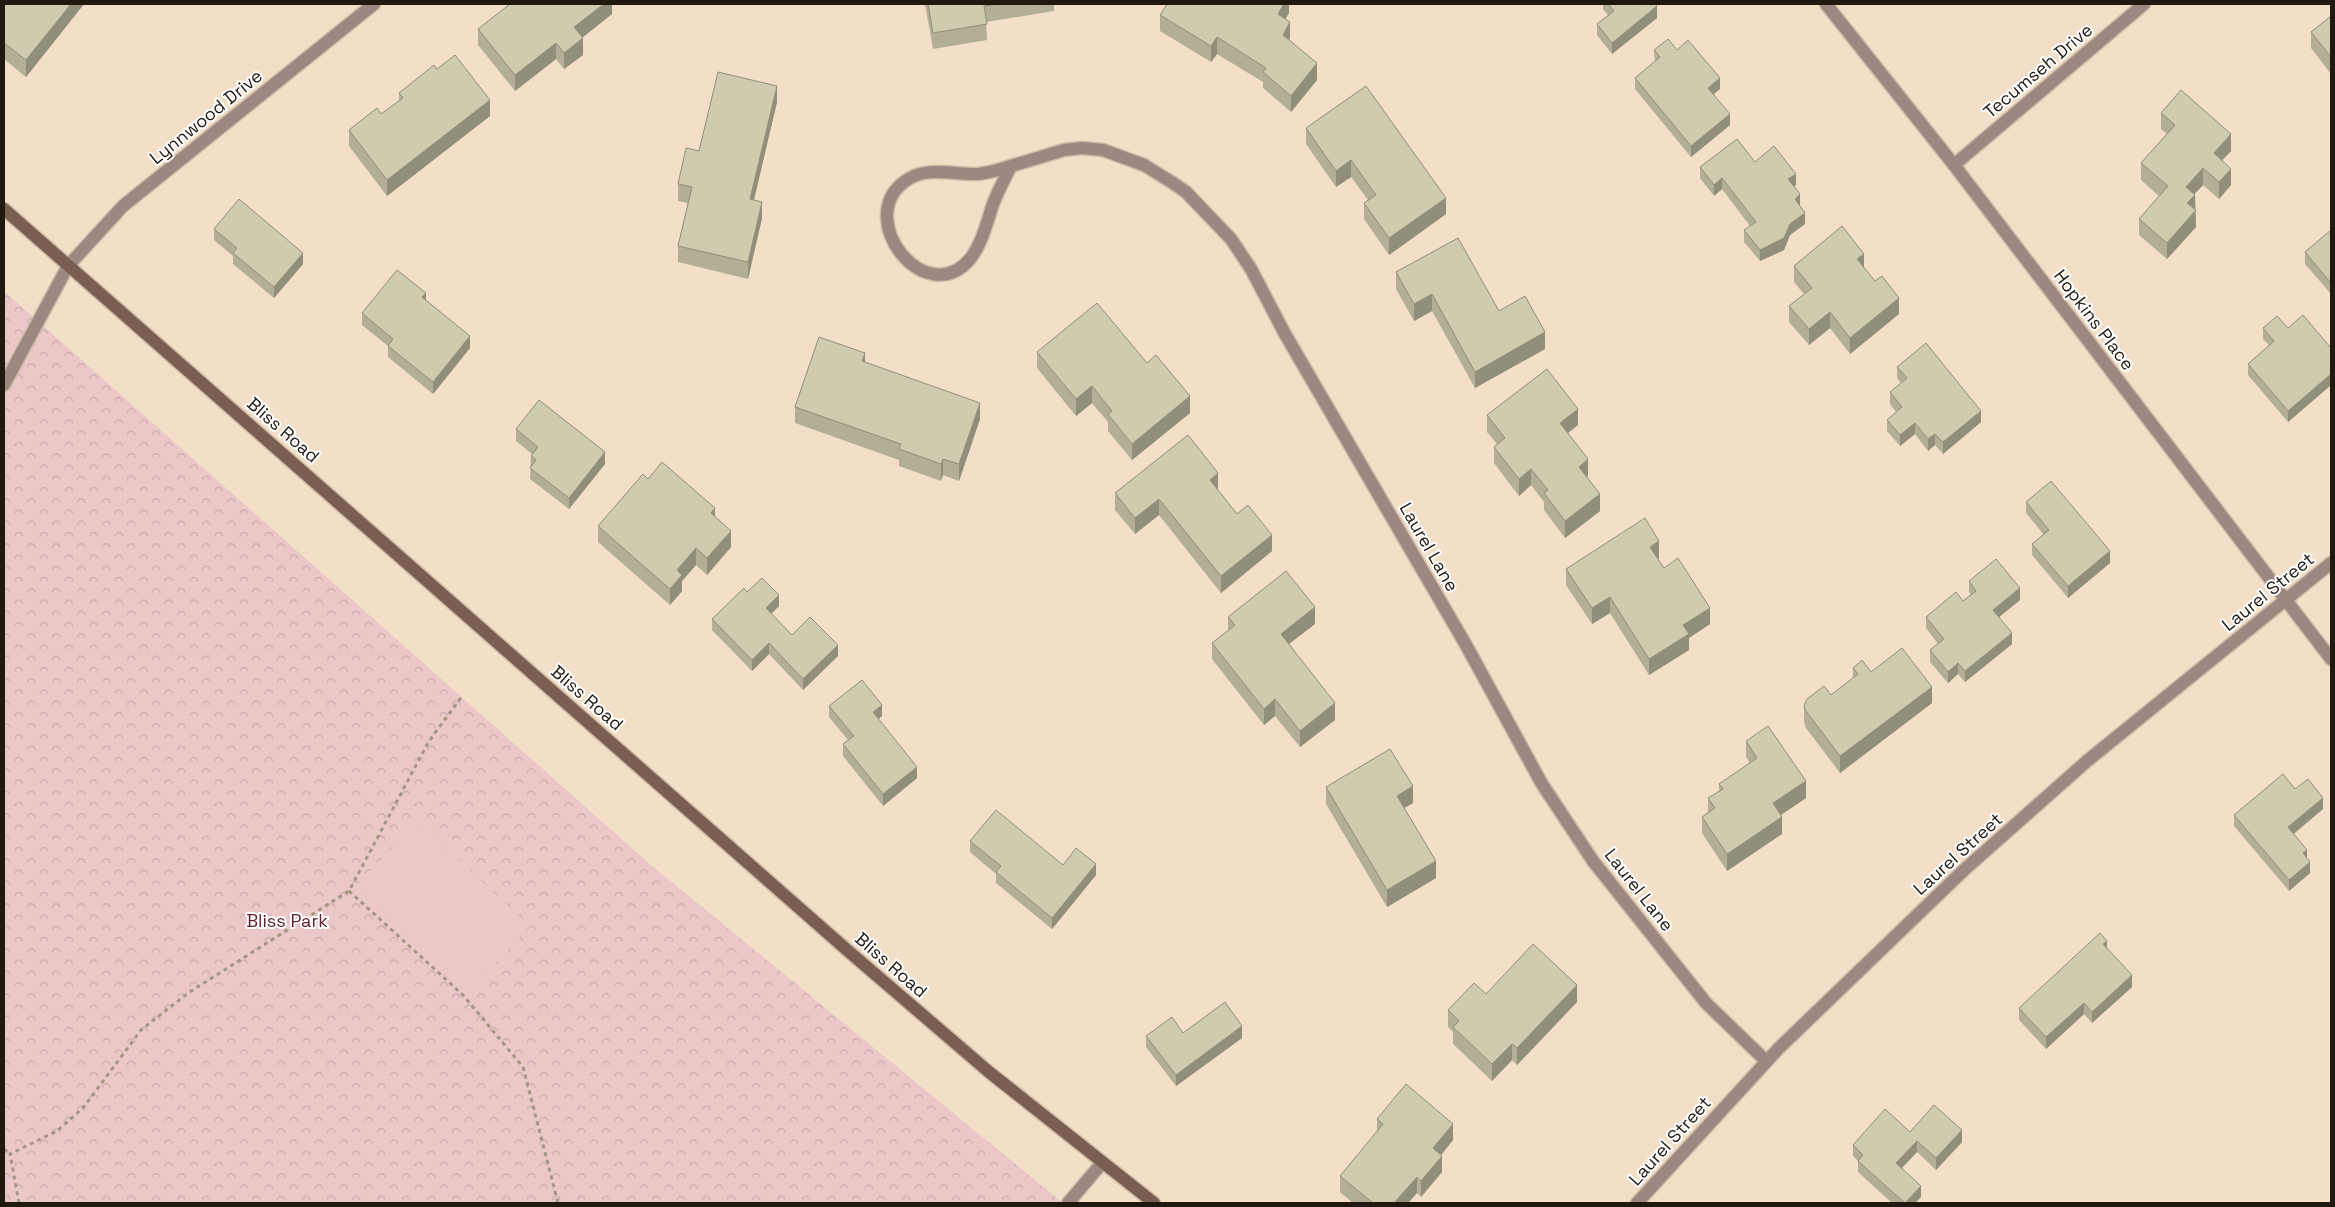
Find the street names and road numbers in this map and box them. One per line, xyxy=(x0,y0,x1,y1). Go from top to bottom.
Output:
street label: Tecumseh Drive xyxy=(1978,18,2097,123)
street label: Lynnwood Drive xyxy=(145,64,267,169)
street label: Hopkins Place xyxy=(2049,265,2140,375)
street label: Bliss Road xyxy=(242,392,324,467)
street label: Laurel Lane xyxy=(1395,498,1464,595)
street label: Laurel Street xyxy=(2217,547,2318,636)
street label: Bliss Road xyxy=(546,660,628,735)
street label: Laurel Street xyxy=(1908,808,2007,900)
street label: Laurel Lane xyxy=(1600,844,1679,936)
street label: Bliss Road xyxy=(850,927,932,1002)
street label: Laurel Street xyxy=(1624,1091,1716,1190)

